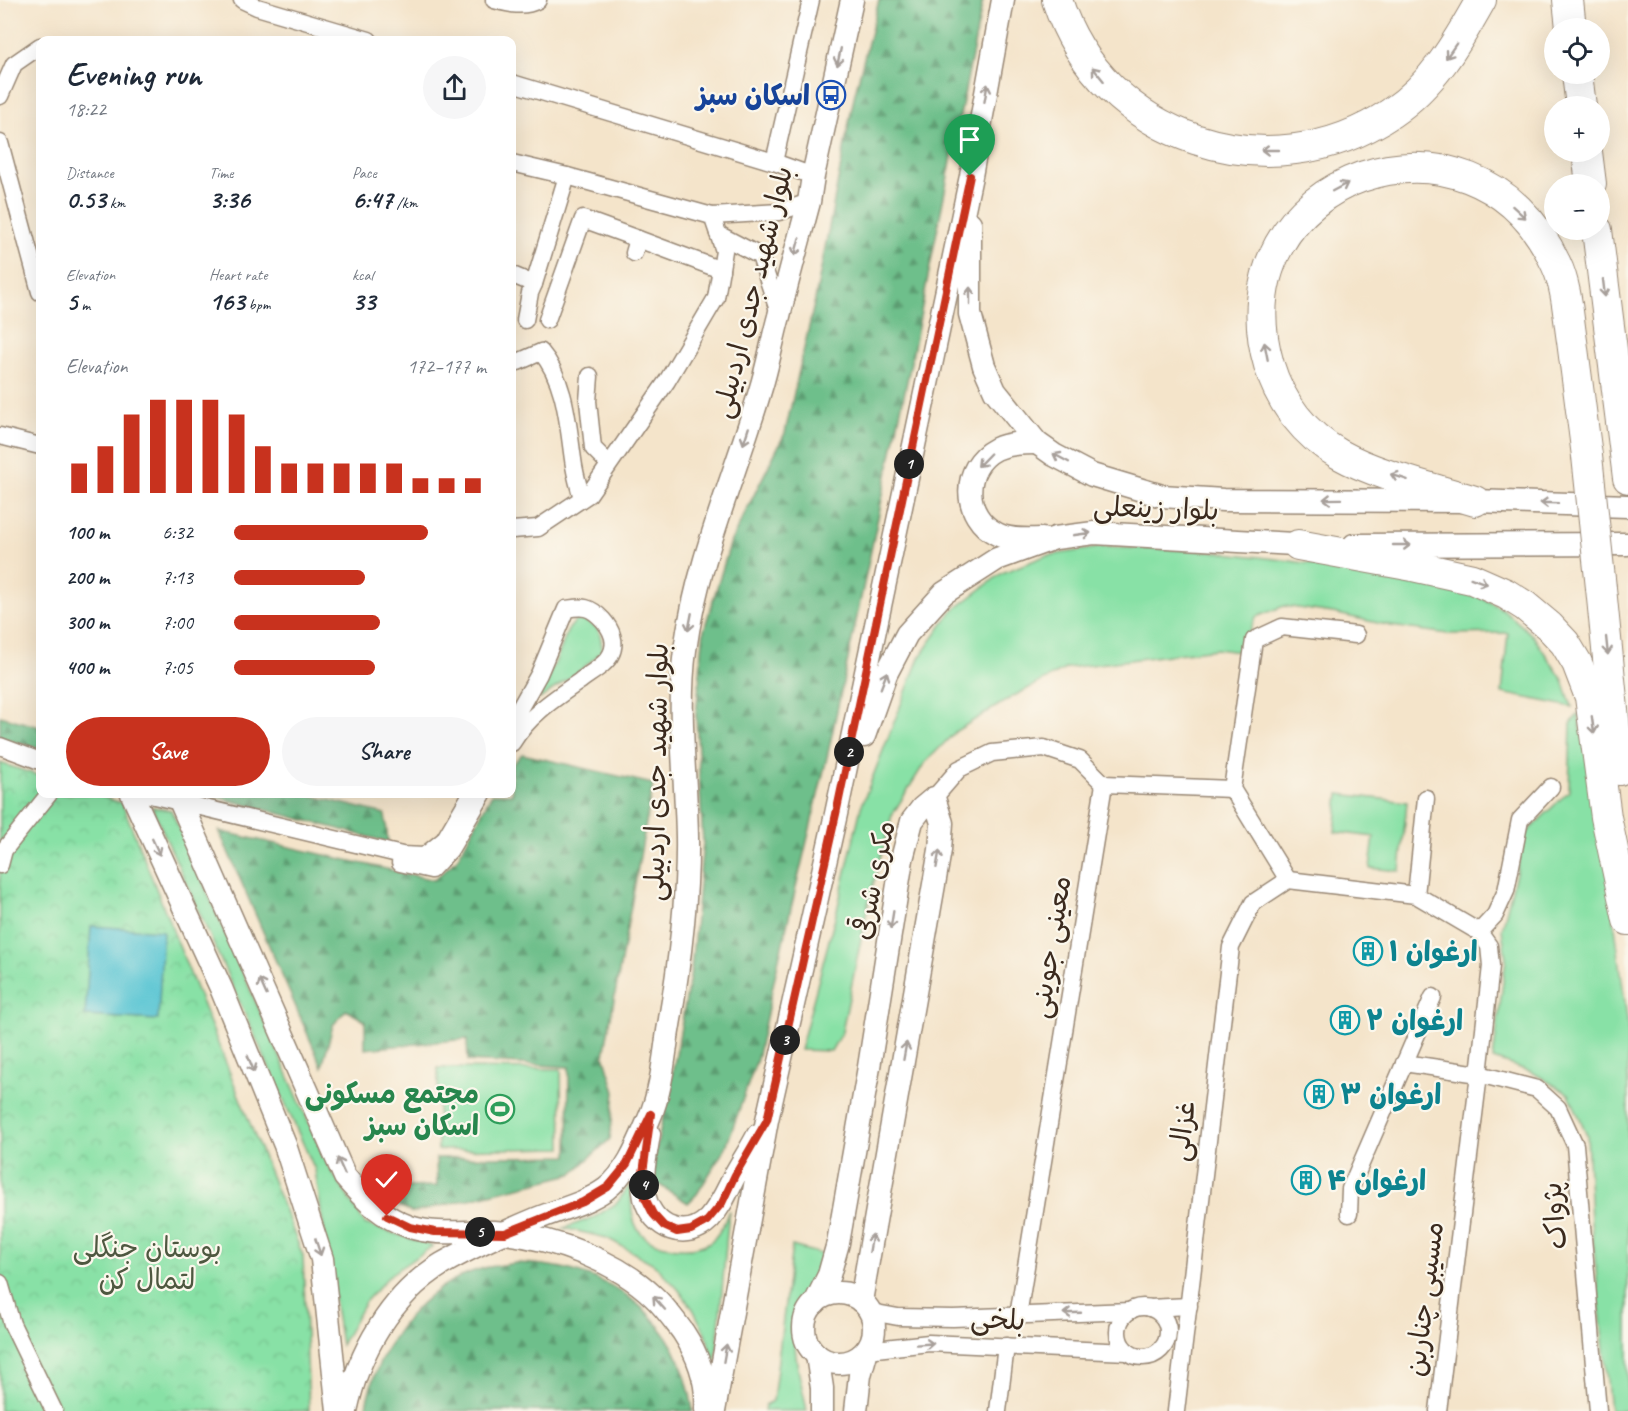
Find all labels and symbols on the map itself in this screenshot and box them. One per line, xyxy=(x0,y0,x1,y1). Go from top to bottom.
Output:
one-way arrow xyxy=(1445,42,1457,58)
one-way arrow xyxy=(833,47,844,66)
one-way arrow xyxy=(1092,66,1105,82)
place label: اسکان سبز xyxy=(693,78,810,113)
bus stop icon: اسکان سبز xyxy=(815,79,847,111)
one-way arrow xyxy=(980,84,991,104)
pin xyxy=(944,114,995,176)
one-way arrow xyxy=(1260,144,1280,156)
street label: بلوار شهید جدی اردبیلی xyxy=(704,162,800,422)
one-way arrow xyxy=(1331,181,1348,193)
one-way arrow xyxy=(1512,205,1527,219)
one-way arrow xyxy=(791,238,802,257)
one-way arrow xyxy=(1599,277,1610,297)
one-way arrow xyxy=(964,286,976,306)
one-way arrow xyxy=(1260,342,1271,361)
one-way arrow xyxy=(740,426,751,445)
pin: 1 xyxy=(894,449,924,479)
one-way arrow xyxy=(1053,452,1070,464)
one-way arrow xyxy=(976,453,991,468)
one-way arrow xyxy=(1390,470,1409,481)
street label: بلوار زینعلی xyxy=(1092,488,1220,528)
one-way arrow xyxy=(1323,493,1343,505)
one-way arrow xyxy=(1539,498,1559,509)
one-way arrow xyxy=(1071,529,1091,540)
one-way arrow xyxy=(1392,539,1412,551)
one-way arrow xyxy=(1469,577,1488,588)
one-way arrow xyxy=(684,612,695,632)
one-way arrow xyxy=(1602,636,1613,656)
street label: بلوار شهید جدی اردبیلی xyxy=(636,642,676,902)
one-way arrow xyxy=(880,671,891,690)
one-way arrow xyxy=(1588,715,1599,734)
pin: 2 xyxy=(834,737,864,767)
street label: مکری شرقی xyxy=(843,817,903,943)
one-way arrow xyxy=(151,837,163,855)
one-way arrow xyxy=(933,850,944,869)
street label: معینی جوینی xyxy=(1021,873,1079,1021)
one-way arrow xyxy=(887,910,898,929)
place label: ارغوان ۱ xyxy=(1389,934,1478,969)
building icon: ارغوان ۱ xyxy=(1352,935,1384,967)
one-way arrow xyxy=(256,979,268,997)
place label: ارغوان ۲ xyxy=(1366,1003,1463,1038)
building icon: ارغوان ۲ xyxy=(1329,1004,1361,1036)
pin: 3 xyxy=(770,1025,800,1055)
one-way arrow xyxy=(899,1042,910,1061)
one-way arrow xyxy=(246,1054,257,1072)
place label: مجتمع مسکونی اسکان سبز xyxy=(305,1076,479,1143)
place label: ارغوان ۳ xyxy=(1340,1077,1441,1112)
building icon: ارغوان ۳ xyxy=(1303,1078,1335,1110)
sports icon: مجتمع مسکونی اسکان سبز xyxy=(484,1093,516,1125)
street label: غزالی xyxy=(1161,1099,1203,1163)
pin xyxy=(361,1154,412,1216)
one-way arrow xyxy=(334,1158,346,1176)
place label: ارغوان ۴ xyxy=(1327,1163,1426,1198)
building icon: ارغوان ۴ xyxy=(1290,1164,1322,1196)
pin: 4 xyxy=(629,1170,659,1200)
street label: پژواک xyxy=(1534,1181,1575,1251)
pin: 5 xyxy=(465,1217,495,1247)
street label: مسیبی چناربن xyxy=(1397,1219,1451,1379)
park label: بوستان جنگلی لتمال کن xyxy=(72,1230,222,1297)
one-way arrow xyxy=(866,1234,877,1254)
one-way arrow xyxy=(313,1237,324,1256)
one-way arrow xyxy=(652,1296,666,1311)
street label: بلخی xyxy=(970,1300,1026,1338)
one-way arrow xyxy=(1062,1308,1082,1319)
one-way arrow xyxy=(914,1338,934,1349)
one-way arrow xyxy=(720,1344,731,1364)

